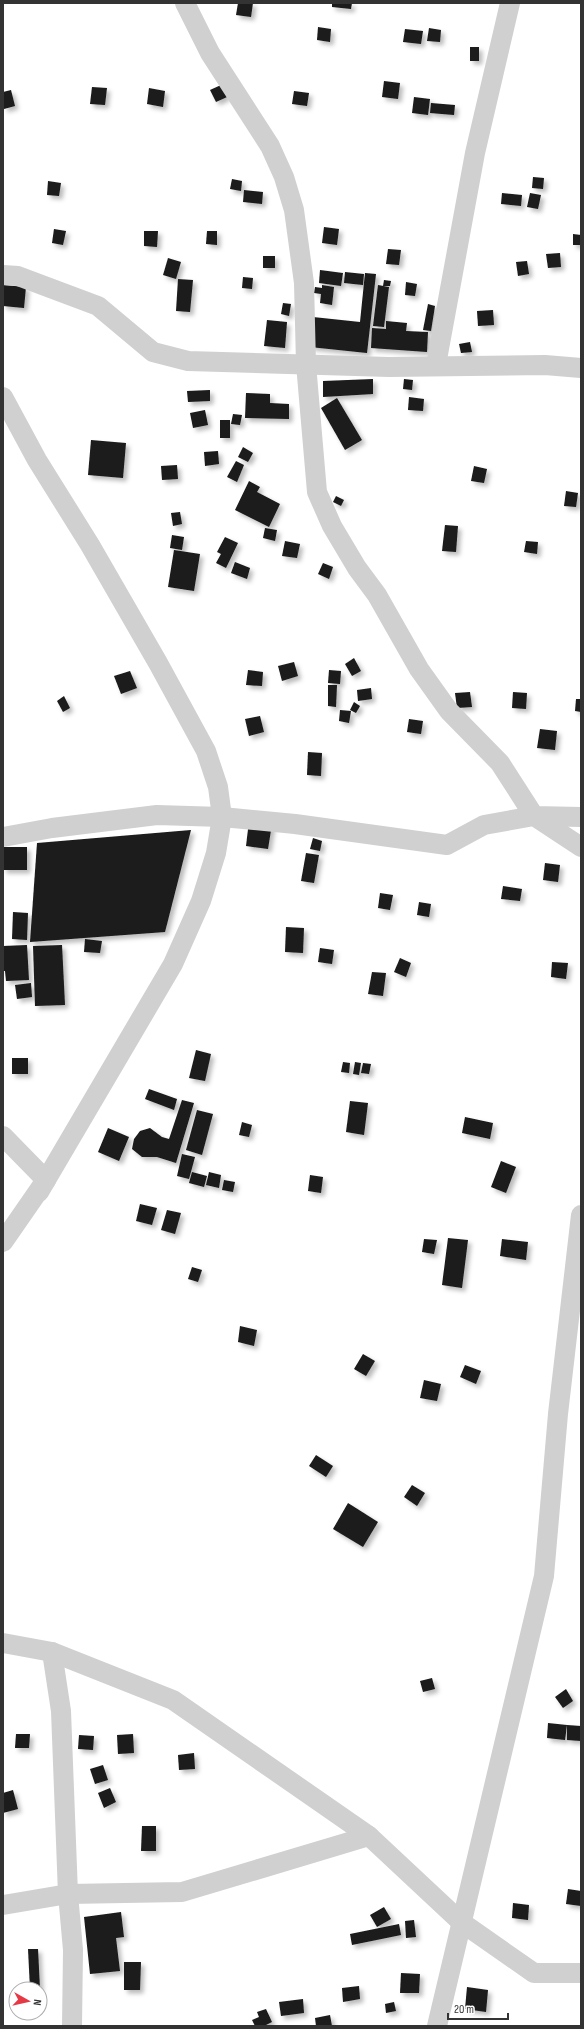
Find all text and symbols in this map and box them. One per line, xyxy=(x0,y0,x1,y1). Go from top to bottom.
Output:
north arrow xyxy=(8,1981,48,2021)
scale bar xyxy=(448,1995,508,2021)
text: N xyxy=(31,1999,44,2006)
text: 20 m xyxy=(454,2002,474,2017)

